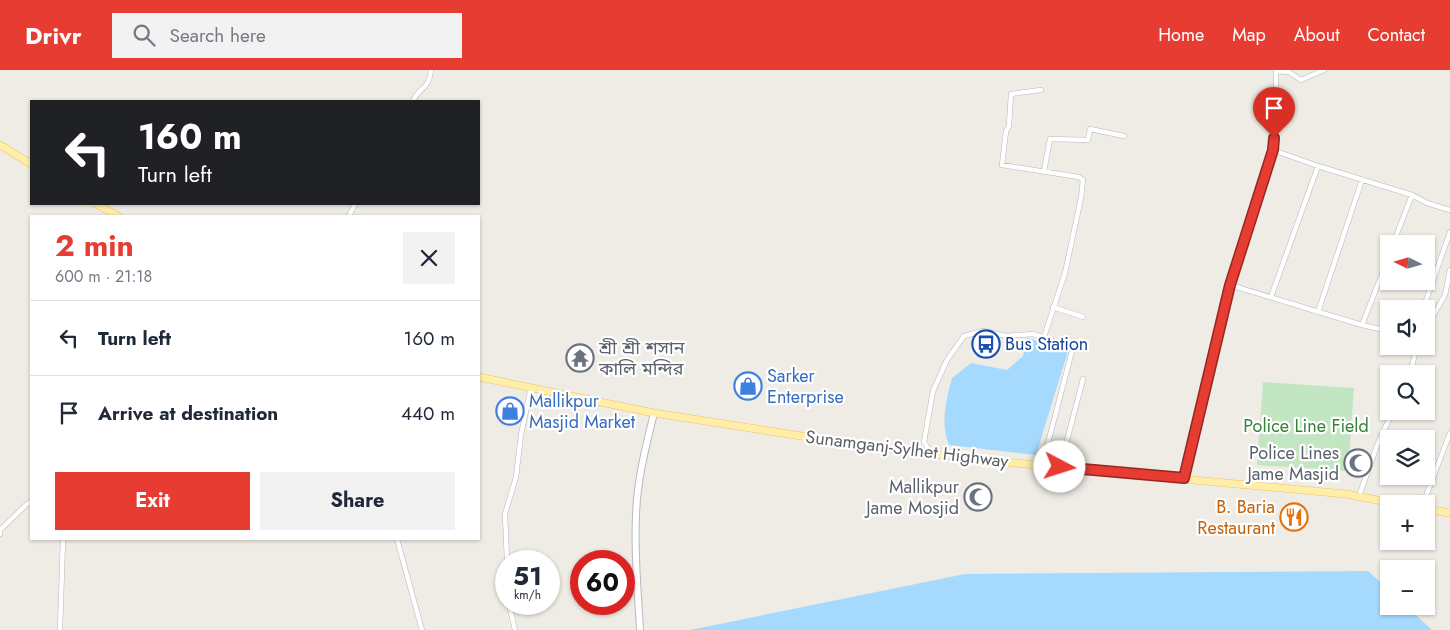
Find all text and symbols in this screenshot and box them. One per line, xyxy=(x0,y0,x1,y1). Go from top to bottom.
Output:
search box xyxy=(112,13,462,58)
text: Drivr xyxy=(25,18,82,53)
icon: search xyxy=(130,21,158,49)
text: Search here xyxy=(170,22,266,49)
text: Home xyxy=(1158,22,1204,48)
text: Map xyxy=(1232,22,1266,48)
text: About xyxy=(1294,22,1339,48)
text: Contact xyxy=(1367,22,1425,48)
pin xyxy=(1253,87,1295,138)
icon: arrive xyxy=(1260,94,1288,122)
text: 160 m xyxy=(138,112,242,162)
icon: left xyxy=(55,120,120,185)
text: Turn left xyxy=(138,158,212,190)
text: 2 min xyxy=(55,224,134,267)
button: close xyxy=(403,232,455,284)
north arrow xyxy=(1380,235,1435,290)
map controls xyxy=(1380,235,1435,615)
text: 600 m · 21:18 xyxy=(55,265,152,288)
button: sound xyxy=(1380,300,1435,355)
icon: left xyxy=(55,324,83,352)
text: Turn left xyxy=(98,325,171,352)
text: 160 m xyxy=(404,325,455,352)
bus stop icon: Bus Station xyxy=(971,329,1001,359)
place label: Bus Station xyxy=(1005,331,1088,357)
place label: শ্রী শ্রী শসান কালি মন্দির xyxy=(598,335,686,382)
temple icon: শ্রী শ্রী শসান কালি মন্দির xyxy=(565,343,595,373)
place label: Sarker Enterprise xyxy=(767,363,844,410)
button: search xyxy=(1380,365,1435,420)
shop icon: Sarker Enterprise xyxy=(733,371,763,401)
place label: Mallikpur Masjid Market xyxy=(529,388,636,435)
shop icon: Mallikpur Masjid Market xyxy=(495,396,525,426)
icon: arrive xyxy=(55,399,83,427)
text: Arrive at destination xyxy=(98,400,278,427)
text: 440 m xyxy=(401,400,455,427)
park label: Police Line Field xyxy=(1243,413,1369,439)
street label: Sunamganj-Sylhet Highway xyxy=(804,424,1010,474)
button: layers xyxy=(1380,430,1435,485)
position arrow xyxy=(1033,440,1085,492)
place label: Police Lines Jame Masjid xyxy=(1245,440,1339,487)
mosque icon: Police Lines Jame Masjid xyxy=(1343,448,1373,478)
button: Exit xyxy=(55,472,250,530)
button: Share xyxy=(260,472,455,530)
place label: Mallikpur Jame Mosjid xyxy=(864,474,960,521)
mosque icon: Mallikpur Jame Mosjid xyxy=(963,482,993,512)
place label: B. Baria Restaurant xyxy=(1197,494,1276,541)
button: + xyxy=(1380,495,1435,550)
restaurant icon: B. Baria Restaurant xyxy=(1279,502,1309,532)
speed limit sign: 60 xyxy=(570,550,635,615)
text: 51 xyxy=(513,558,542,594)
button: − xyxy=(1380,560,1435,615)
text: km/h xyxy=(514,586,541,604)

